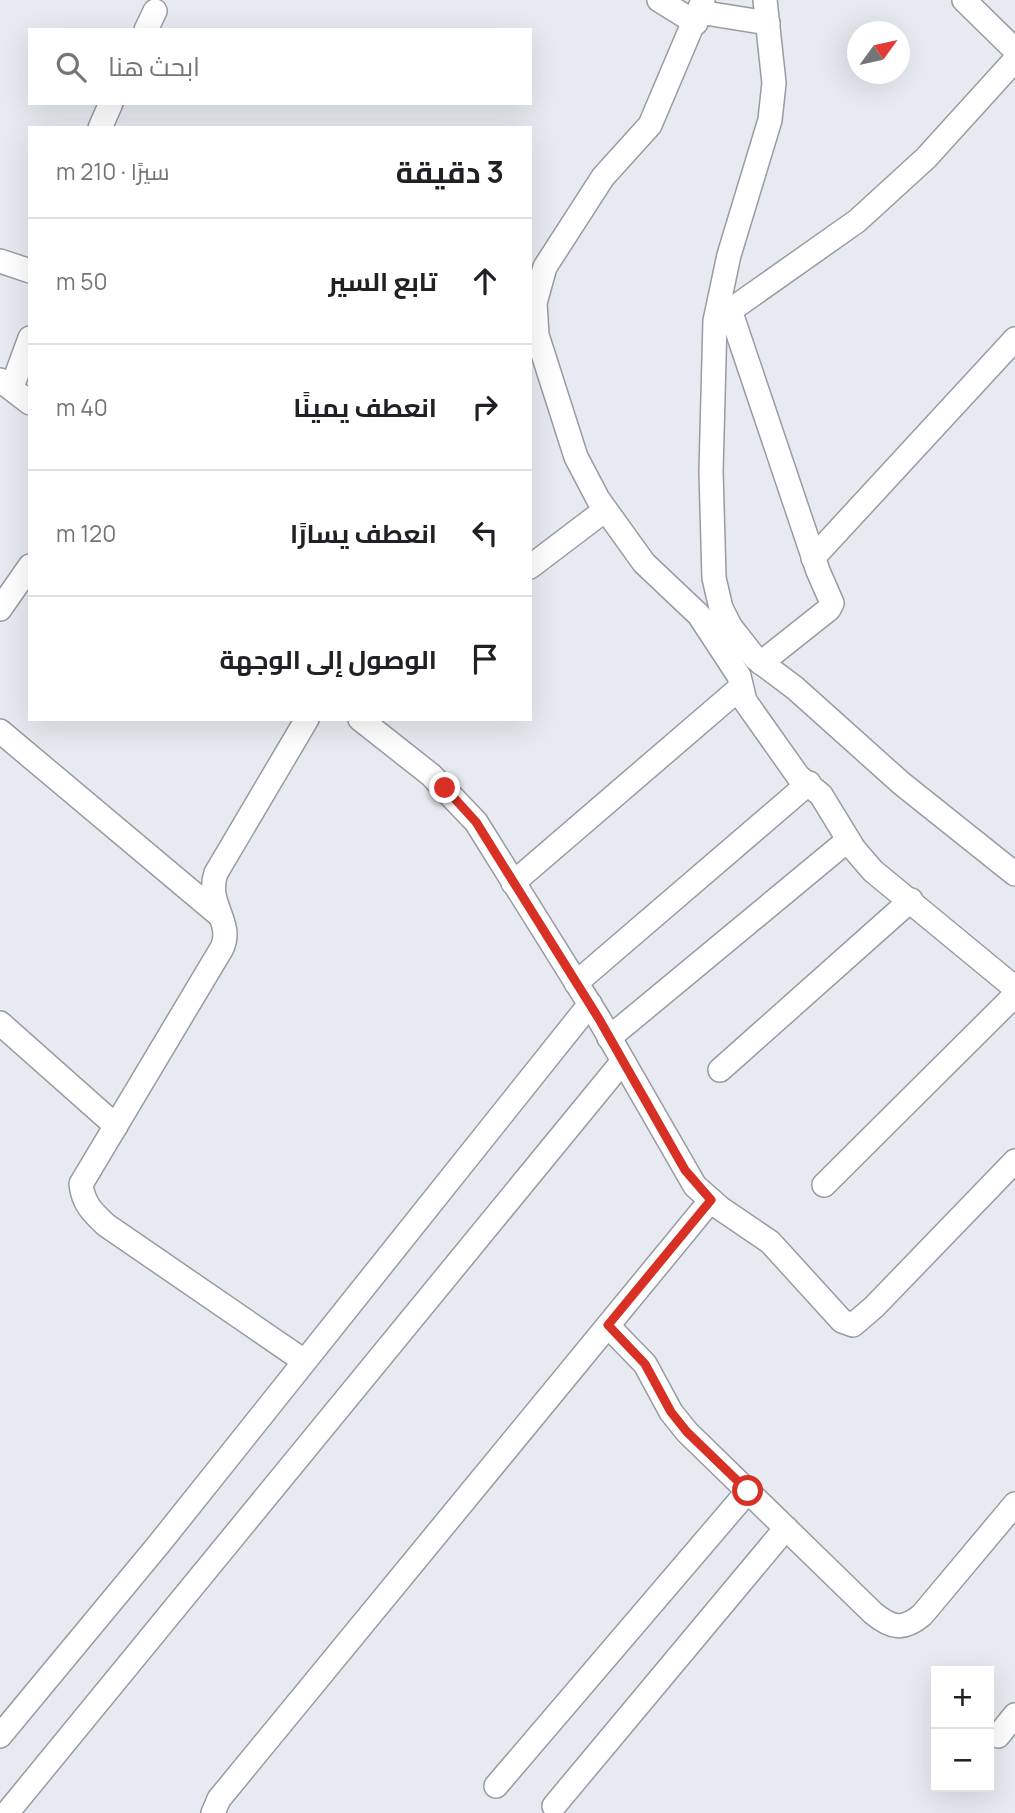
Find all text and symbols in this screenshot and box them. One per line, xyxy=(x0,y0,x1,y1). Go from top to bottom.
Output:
north arrow xyxy=(847,21,910,84)
search box xyxy=(28,28,532,105)
icon: search xyxy=(52,48,90,86)
text: ابحث هنا xyxy=(108,48,200,84)
text: 3 دقيقة xyxy=(396,151,504,192)
text: سيرًا · 210 m xyxy=(56,155,170,187)
icon: ahead xyxy=(466,262,504,300)
text: تابع السير xyxy=(328,263,437,299)
text: 50 m xyxy=(56,265,107,297)
icon: right xyxy=(466,388,504,426)
text: انعطف يمينًا xyxy=(293,389,437,425)
text: 40 m xyxy=(56,391,108,423)
icon: left xyxy=(466,514,504,552)
text: انعطف يسارًا xyxy=(290,515,437,551)
text: 120 m xyxy=(56,517,116,549)
icon: arrive xyxy=(466,640,504,678)
text: الوصول إلى الوجهة xyxy=(219,641,437,677)
route end xyxy=(429,772,460,803)
route start xyxy=(732,1475,763,1506)
map controls xyxy=(931,1666,994,1792)
button: + xyxy=(931,1666,994,1729)
button: − xyxy=(931,1729,994,1792)

